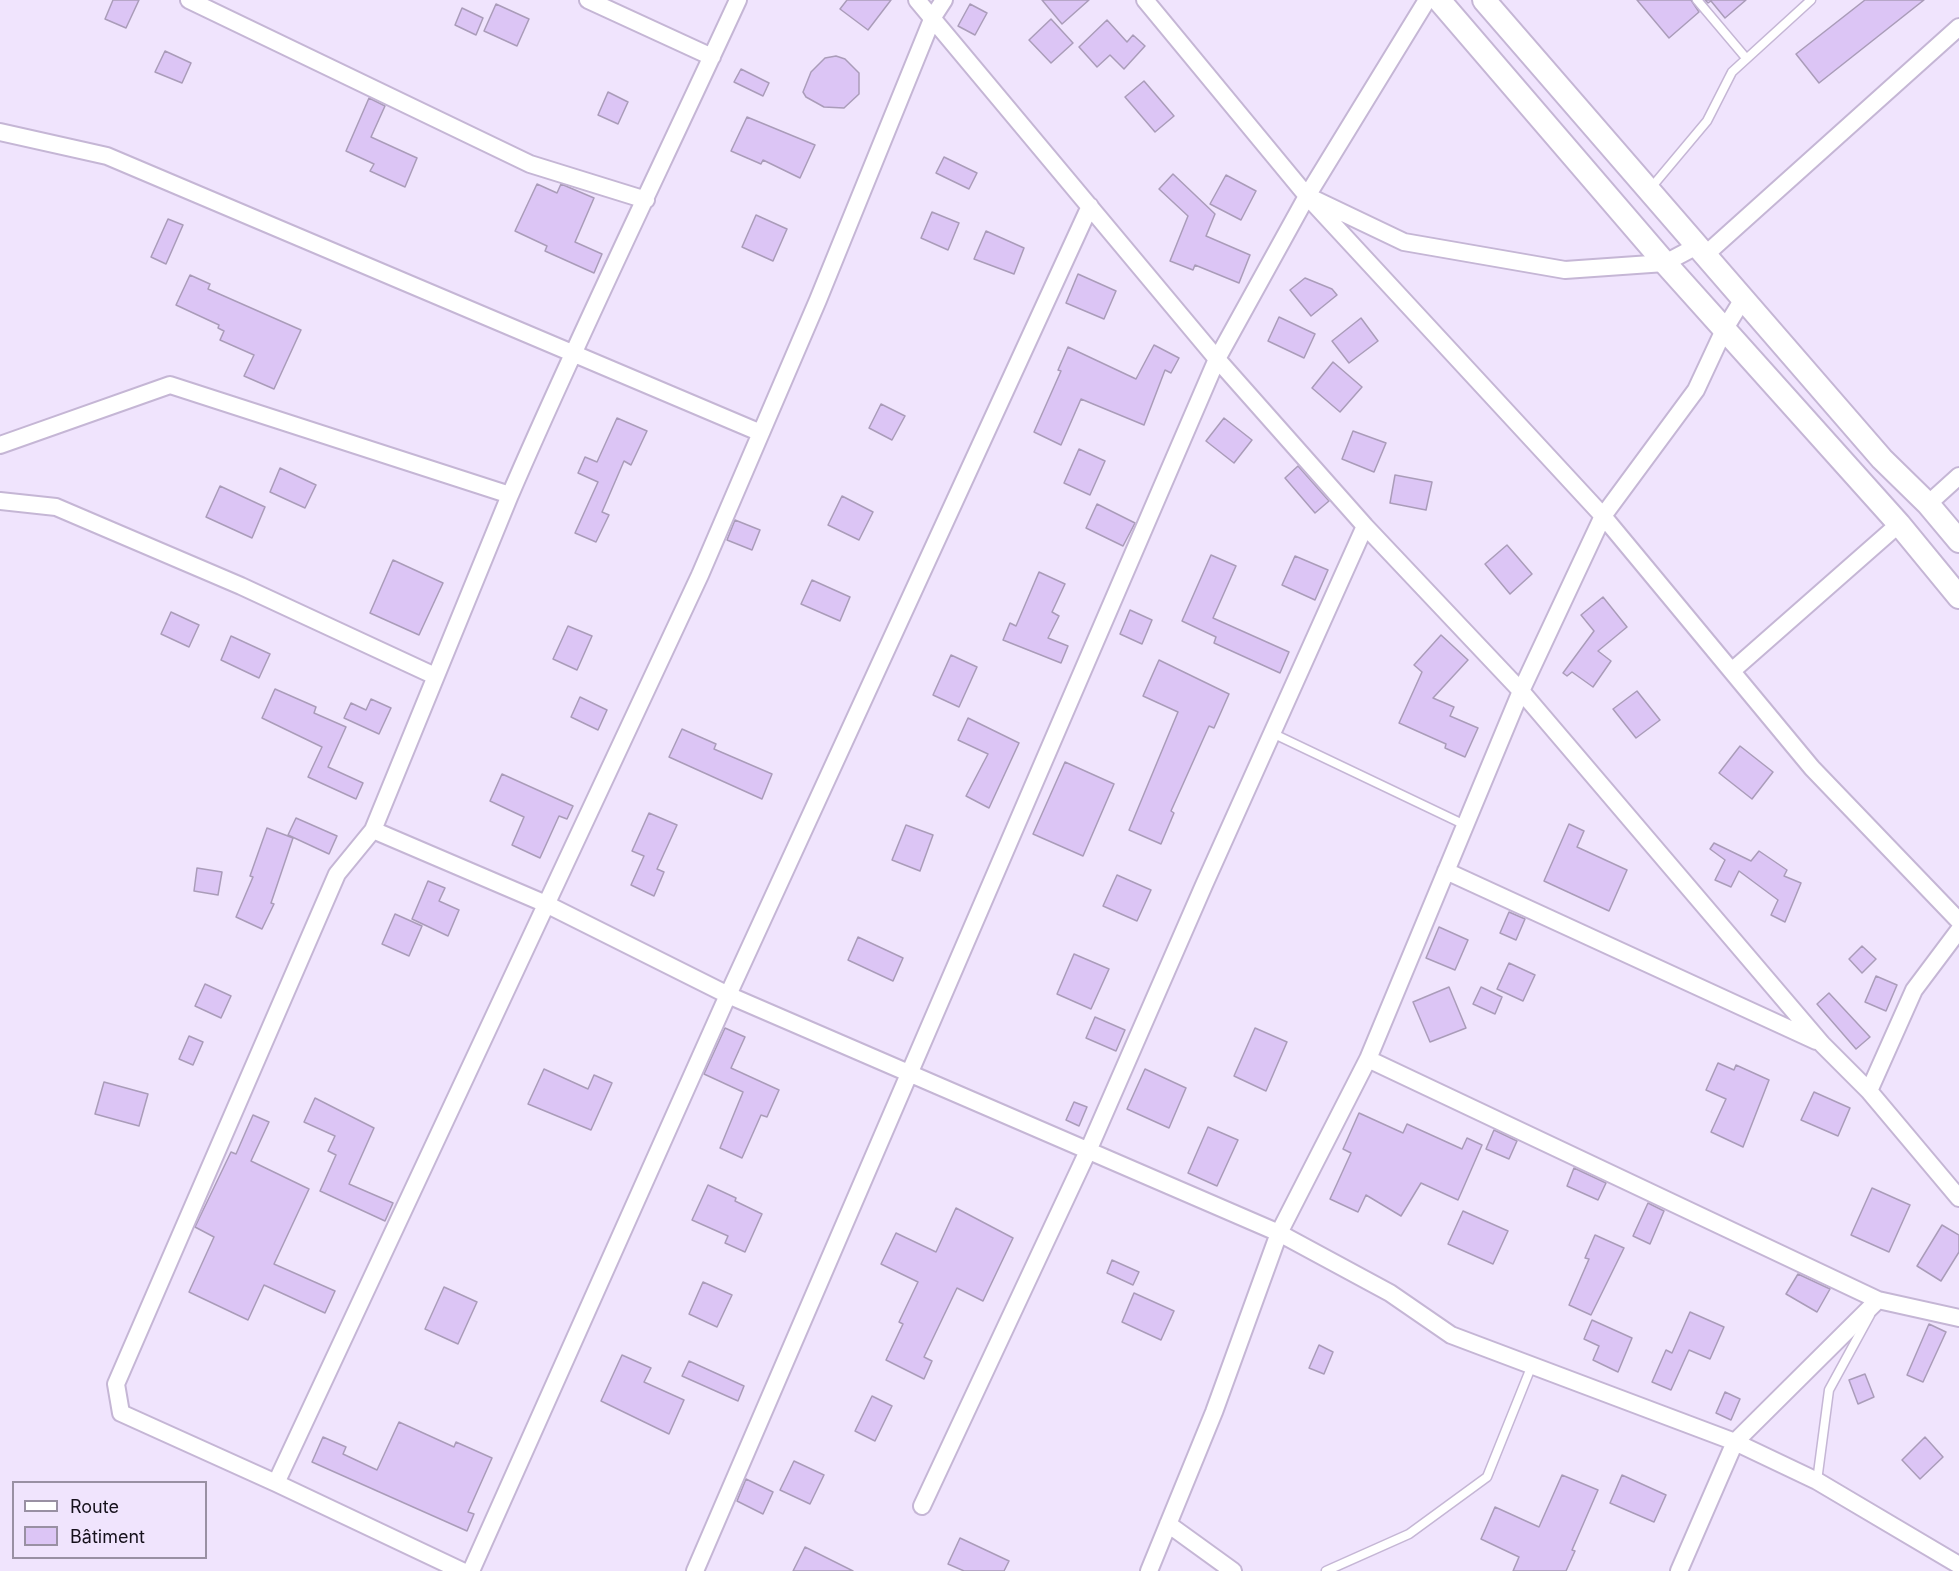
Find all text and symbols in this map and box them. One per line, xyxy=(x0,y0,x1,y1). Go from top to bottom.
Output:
legend xyxy=(12,1481,207,1559)
text: Route xyxy=(70,1496,119,1517)
text: Bâtiment xyxy=(70,1526,145,1547)

